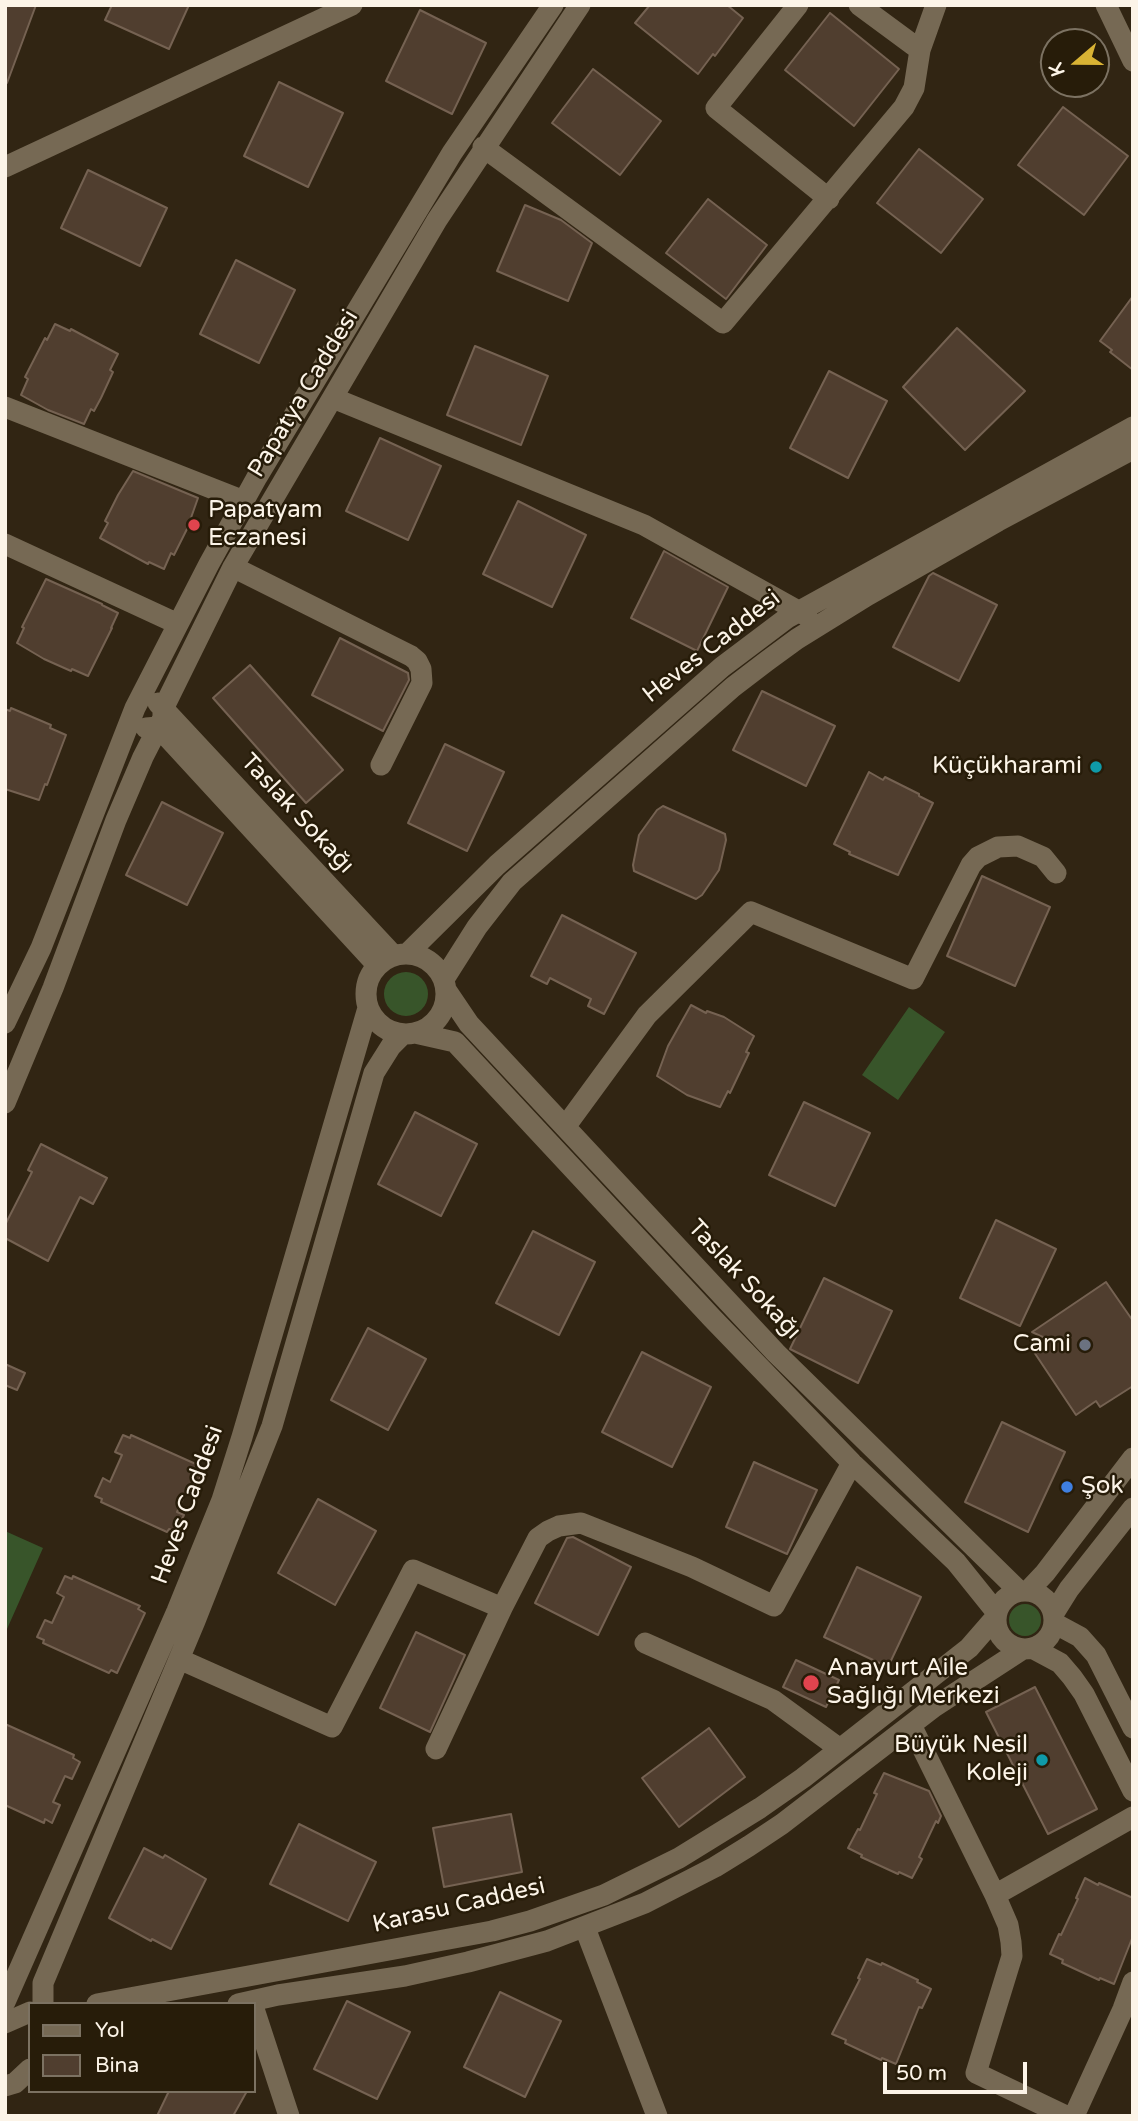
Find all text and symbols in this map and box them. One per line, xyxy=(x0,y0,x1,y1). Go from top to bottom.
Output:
north arrow xyxy=(1040,28,1110,98)
text: K xyxy=(1045,60,1070,79)
street label: Papatya Caddesi xyxy=(243,305,365,483)
place label: Papatyam Eczanesi xyxy=(208,497,323,553)
marker: Papatyam Eczanesi xyxy=(186,517,202,533)
street label: Heves Caddesi xyxy=(637,584,787,710)
street label: Taslak Sokağı xyxy=(234,748,360,880)
place label: Küçükharami xyxy=(932,753,1082,781)
marker: Küçükharami xyxy=(1088,759,1104,775)
street label: Taslak Sokağı xyxy=(681,1214,807,1346)
place label: Cami xyxy=(1013,1331,1071,1359)
marker: Cami xyxy=(1077,1337,1093,1353)
street label: Heves Caddesi xyxy=(146,1422,230,1588)
place label: Şok xyxy=(1081,1473,1123,1501)
marker: Şok xyxy=(1059,1479,1075,1495)
place label: Anayurt Aile Sağlığı Merkezi xyxy=(827,1655,1000,1711)
marker: Anayurt Aile Sağlığı Merkezi xyxy=(801,1673,821,1693)
place label: Büyük Nesil Koleji xyxy=(894,1732,1028,1788)
marker: Büyük Nesil Koleji xyxy=(1034,1752,1050,1768)
street label: Karasu Caddesi xyxy=(370,1872,548,1940)
legend xyxy=(28,2002,256,2093)
text: Yol xyxy=(95,2018,125,2043)
scale bar xyxy=(886,2048,1030,2092)
text: Bina xyxy=(95,2053,139,2078)
text: 50 m xyxy=(896,2061,947,2086)

